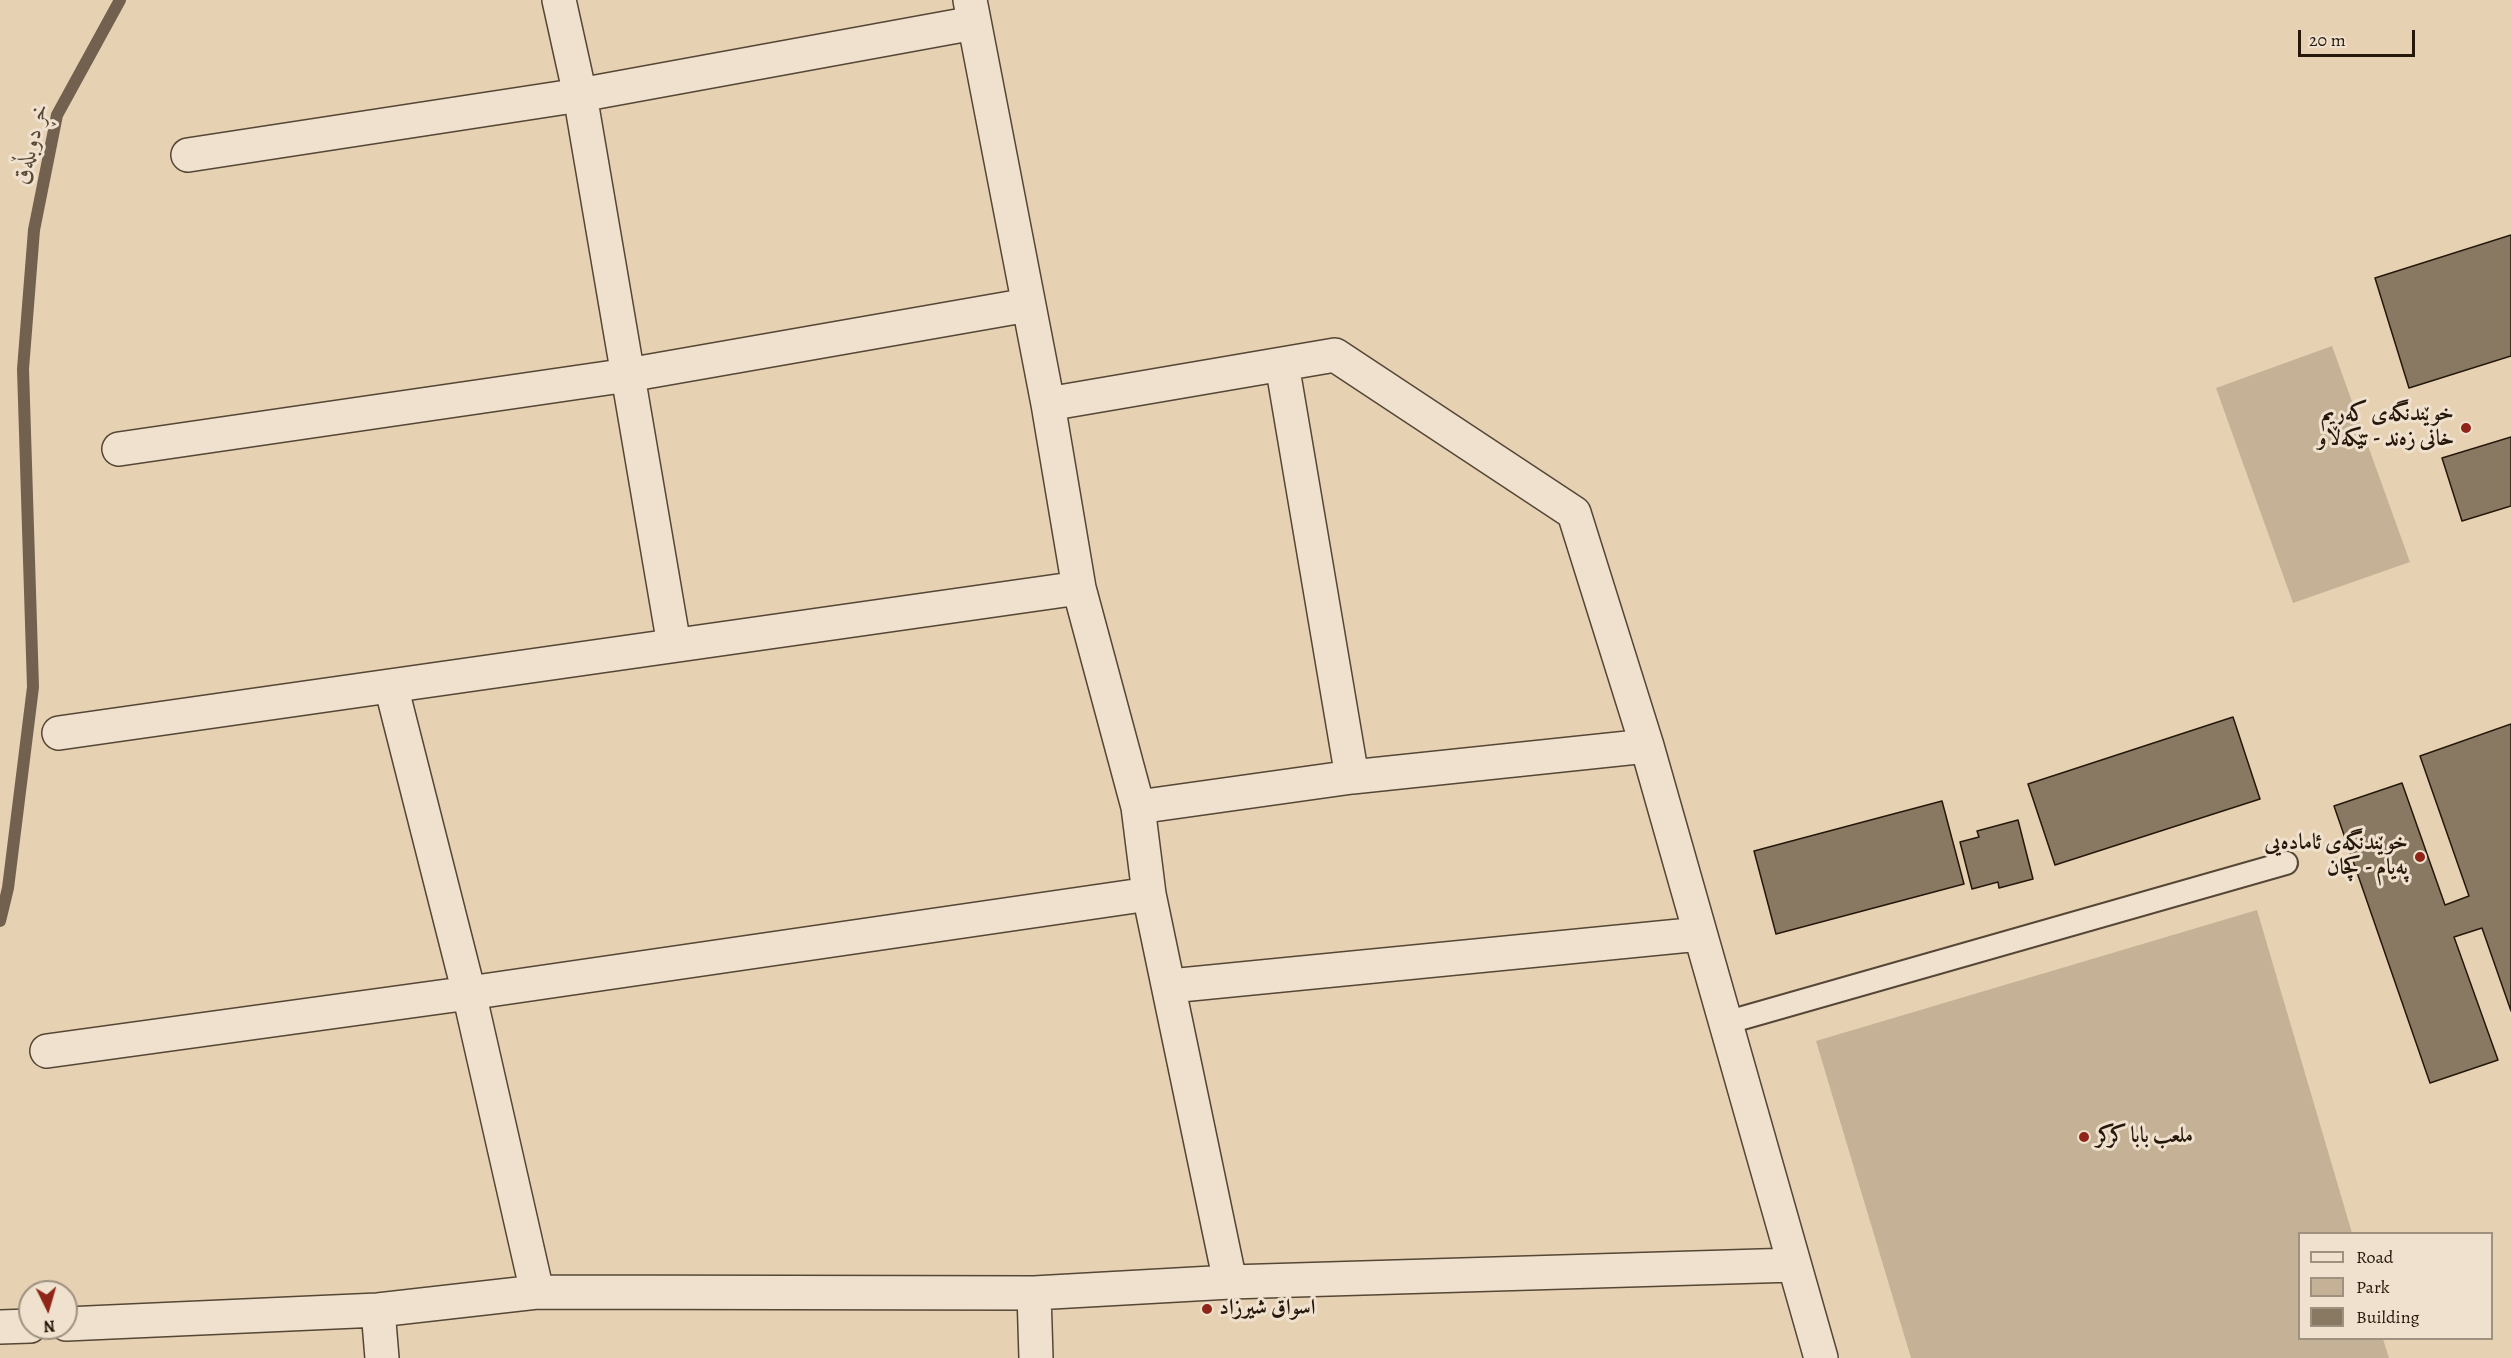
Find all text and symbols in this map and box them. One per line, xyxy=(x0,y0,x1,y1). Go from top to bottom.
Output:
scale bar xyxy=(2301,18,2418,56)
text: 20 m xyxy=(2309,28,2346,52)
water label: خڕ دوبڵەق xyxy=(8,100,56,188)
place label: خوێندنگەی کەریم خانی زەند - تێکەڵاو xyxy=(2318,402,2454,454)
marker: خوێندنگەی کەریم خانی زەند - تێکەڵاو xyxy=(2459,421,2473,435)
place label: خوێندنگەی ئامادەیی پەیام - کچان xyxy=(2264,831,2408,882)
marker: خوێندنگەی ئامادەیی پەیام - کچان xyxy=(2413,850,2427,864)
place label: ملعب بابا كركر xyxy=(2096,1124,2193,1150)
marker: ملعب بابا كركر xyxy=(2077,1130,2091,1144)
legend xyxy=(2298,1232,2493,1340)
text: Road xyxy=(2356,1245,2393,1269)
text: Park xyxy=(2356,1275,2390,1299)
north arrow xyxy=(18,1280,78,1340)
place label: اسواق شيرزاد xyxy=(1219,1296,1316,1322)
marker: اسواق شيرزاد xyxy=(1200,1302,1214,1316)
text: Building xyxy=(2356,1305,2420,1329)
text: N xyxy=(43,1314,56,1337)

